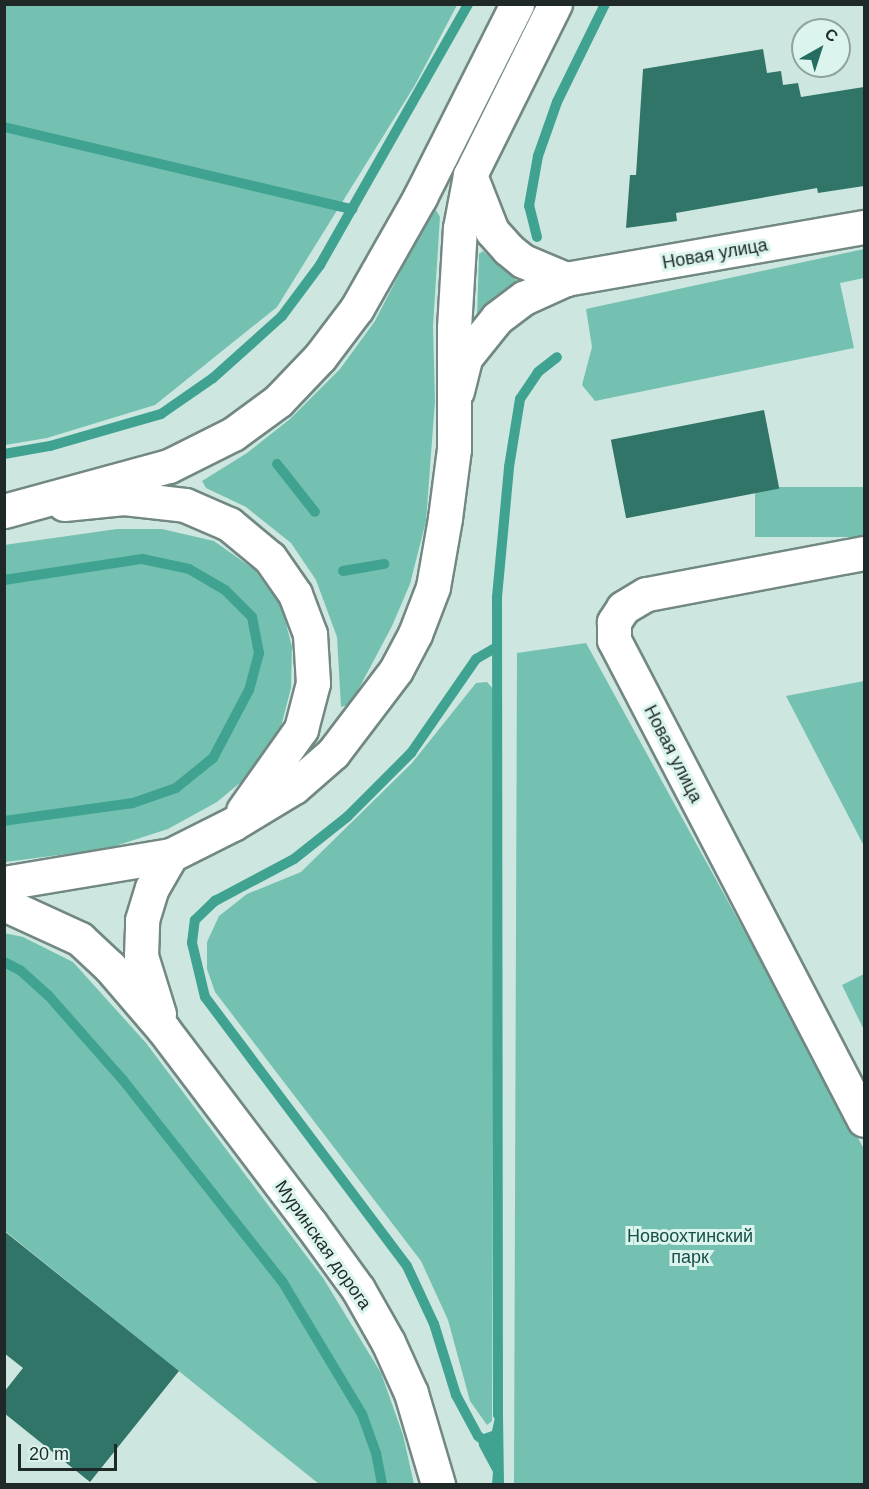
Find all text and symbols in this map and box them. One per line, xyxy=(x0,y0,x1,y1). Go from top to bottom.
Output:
north arrow xyxy=(791,18,851,78)
text: С xyxy=(822,25,841,45)
street label: Новая улица xyxy=(661,234,769,274)
street label: Новая улица xyxy=(639,702,707,806)
street label: Муринская дорога xyxy=(270,1176,376,1314)
park label: Новоохтинский парк xyxy=(627,1226,753,1268)
scale bar xyxy=(21,1432,120,1470)
text: 20 m xyxy=(29,1444,69,1464)

